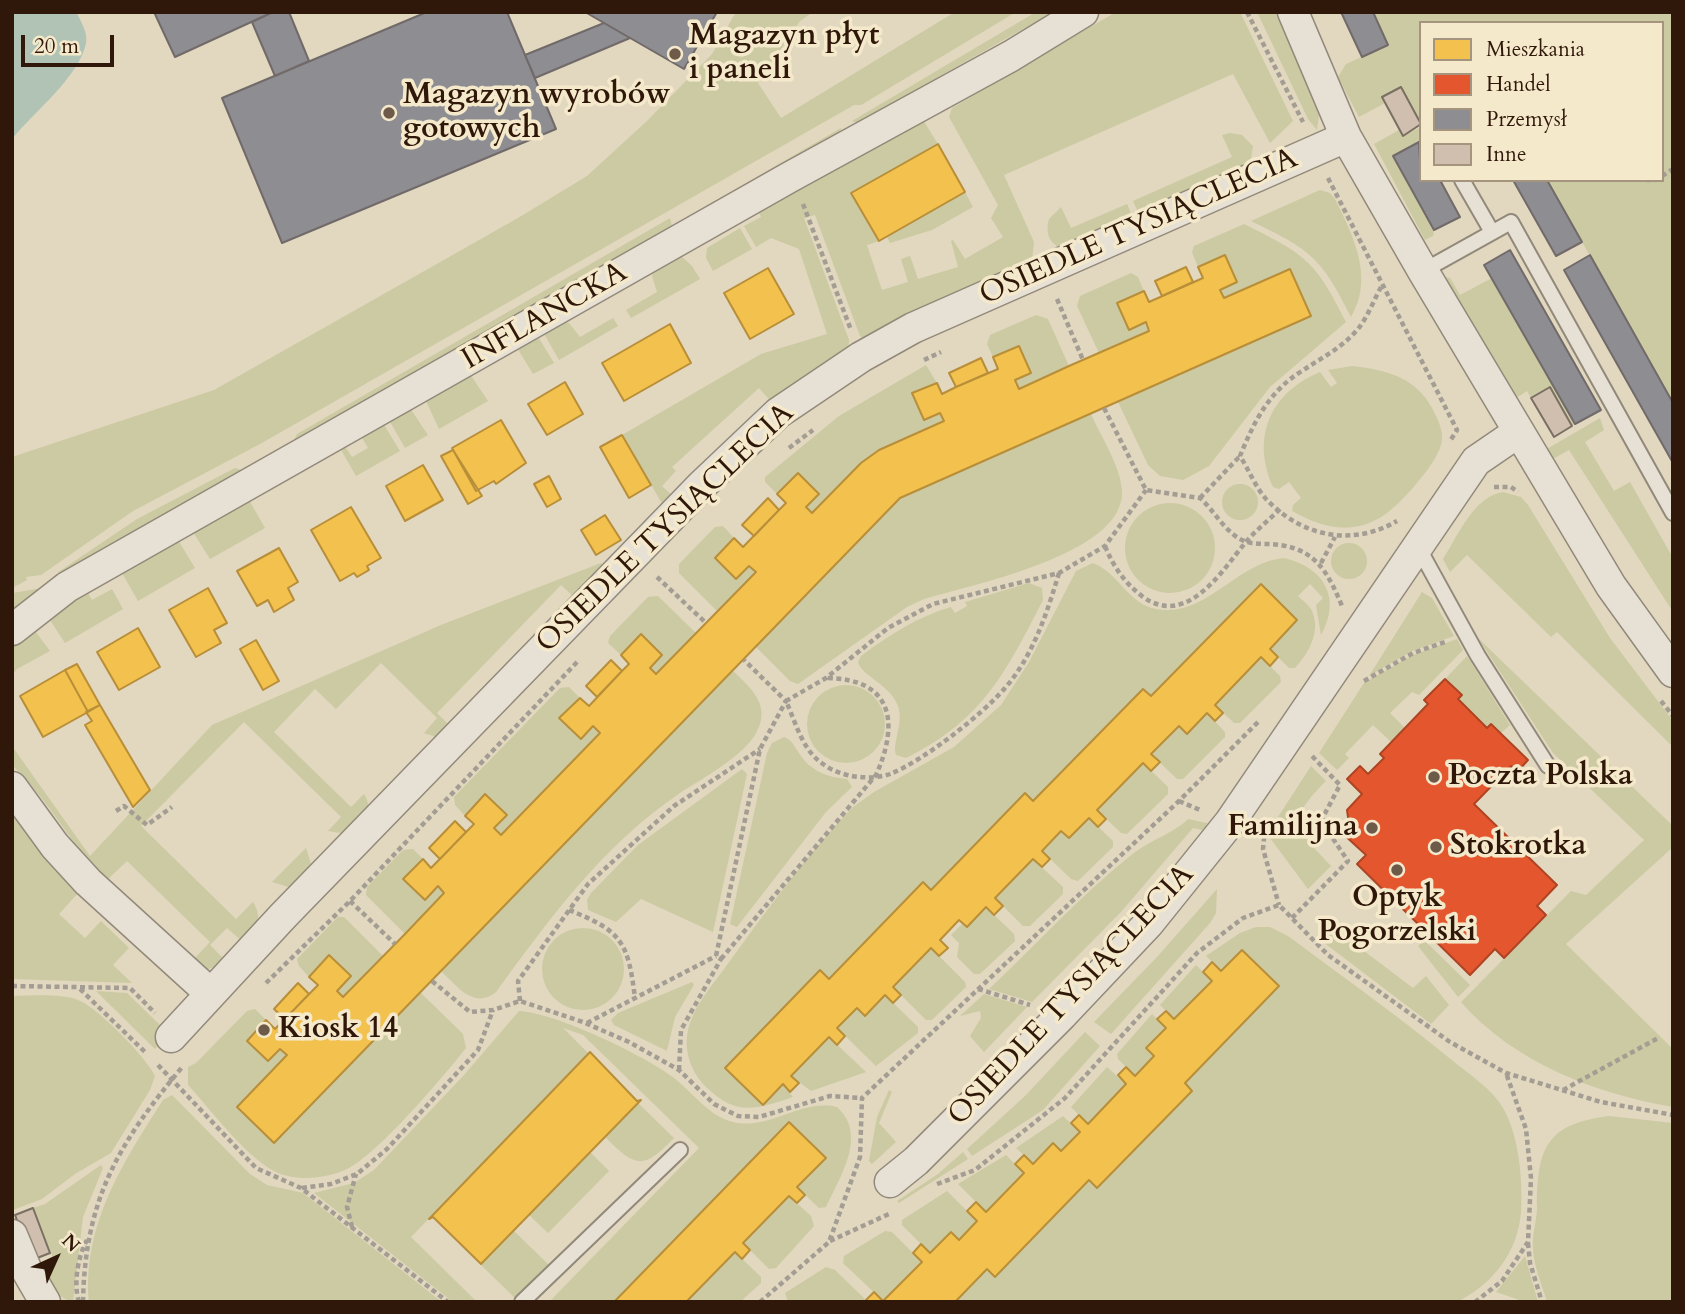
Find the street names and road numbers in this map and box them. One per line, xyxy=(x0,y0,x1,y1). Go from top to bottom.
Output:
street label: OSIEDLE TYSIĄCLECIA xyxy=(975,142,1303,314)
street label: INFLANCKA xyxy=(456,255,634,379)
street label: OSIEDLE TYSIĄCLECIA xyxy=(530,397,802,661)
street label: OSIEDLE TYSIĄCLECIA xyxy=(942,858,1202,1134)

